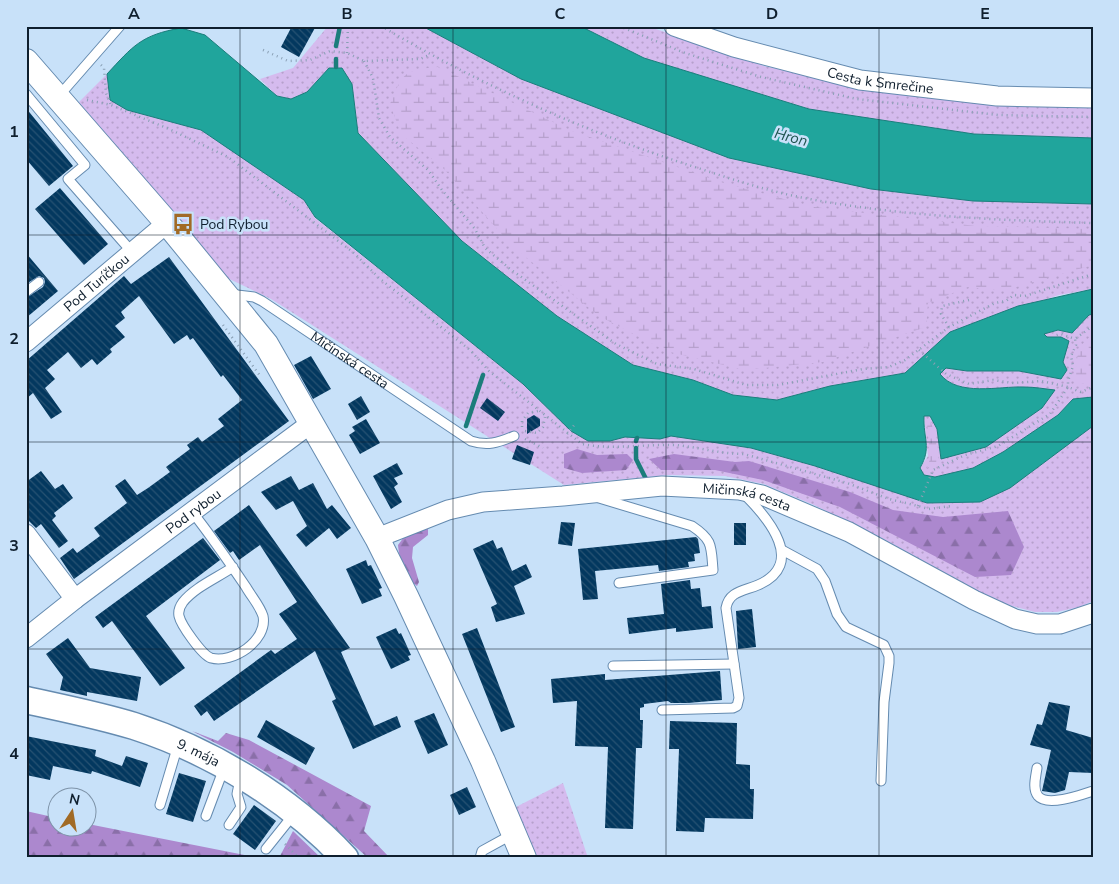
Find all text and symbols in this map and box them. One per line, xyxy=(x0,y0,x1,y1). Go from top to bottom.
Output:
text: A xyxy=(128,3,140,25)
text: B xyxy=(341,3,353,25)
text: C xyxy=(555,3,566,25)
text: D xyxy=(766,3,778,25)
text: E xyxy=(980,3,990,25)
street label: Cesta k Smrečine xyxy=(825,62,935,98)
text: 1 xyxy=(9,121,19,143)
water label: Hron xyxy=(772,123,810,151)
bus stop icon: Pod Rybou xyxy=(170,211,196,237)
place label: Pod Rybou xyxy=(200,215,268,234)
street label: Pod Turíčkou xyxy=(59,249,133,316)
street label: Mičinská cesta xyxy=(307,327,393,393)
text: 2 xyxy=(9,328,19,350)
street label: Mičinská cesta xyxy=(702,479,794,516)
street label: Pod rybou xyxy=(162,484,225,538)
text: 3 xyxy=(9,535,19,557)
street label: 9. mája xyxy=(174,734,223,771)
text: 4 xyxy=(9,743,19,765)
north arrow xyxy=(48,786,98,836)
text: N xyxy=(67,789,82,810)

